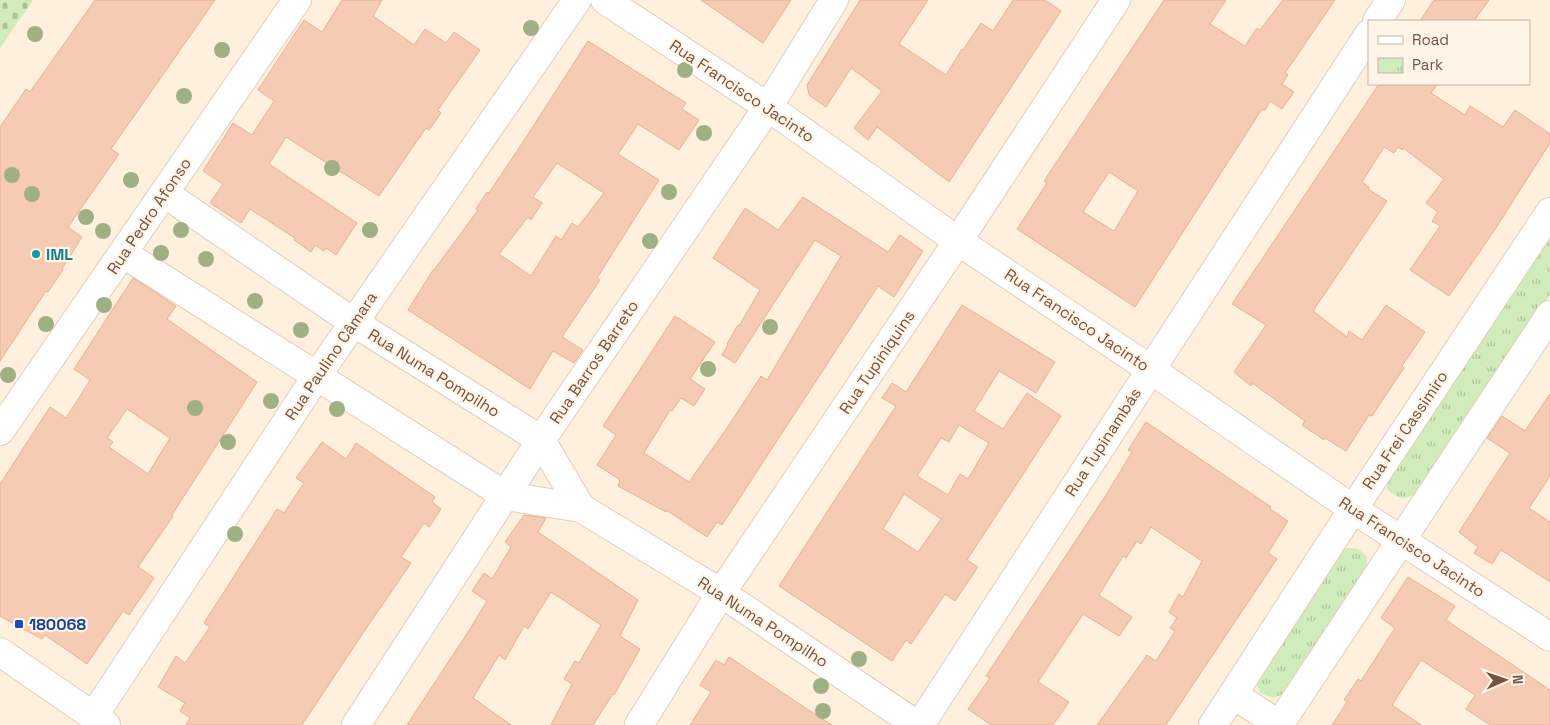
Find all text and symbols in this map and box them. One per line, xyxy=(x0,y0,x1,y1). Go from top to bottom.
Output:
legend xyxy=(1368,20,1530,85)
text: Road xyxy=(1412,30,1449,49)
street label: Rua Francisco Jacinto xyxy=(666,35,818,147)
text: Park xyxy=(1412,55,1443,74)
street label: Rua Pedro Afonso xyxy=(102,154,196,278)
place label: IML xyxy=(46,244,73,265)
marker: IML xyxy=(30,248,42,260)
street label: Rua Francisco Jacinto xyxy=(1001,264,1153,376)
street label: Rua Paulino Câmara xyxy=(280,288,382,424)
street label: Rua Barros Barreto xyxy=(545,296,643,428)
street label: Rua Tupiniquins xyxy=(834,306,920,418)
street label: Rua Numa Pompilho xyxy=(364,324,504,422)
street label: Rua Frei Cassimiro xyxy=(1358,367,1452,493)
street label: Rua Tupinambás xyxy=(1060,384,1146,500)
street label: Rua Francisco Jacinto xyxy=(1335,492,1489,602)
street label: Rua Numa Pompilho xyxy=(694,572,832,672)
place label: 180068 xyxy=(29,614,86,635)
marker: 180068 xyxy=(13,618,25,630)
north arrow xyxy=(1480,655,1530,705)
text: N xyxy=(1509,675,1527,685)

